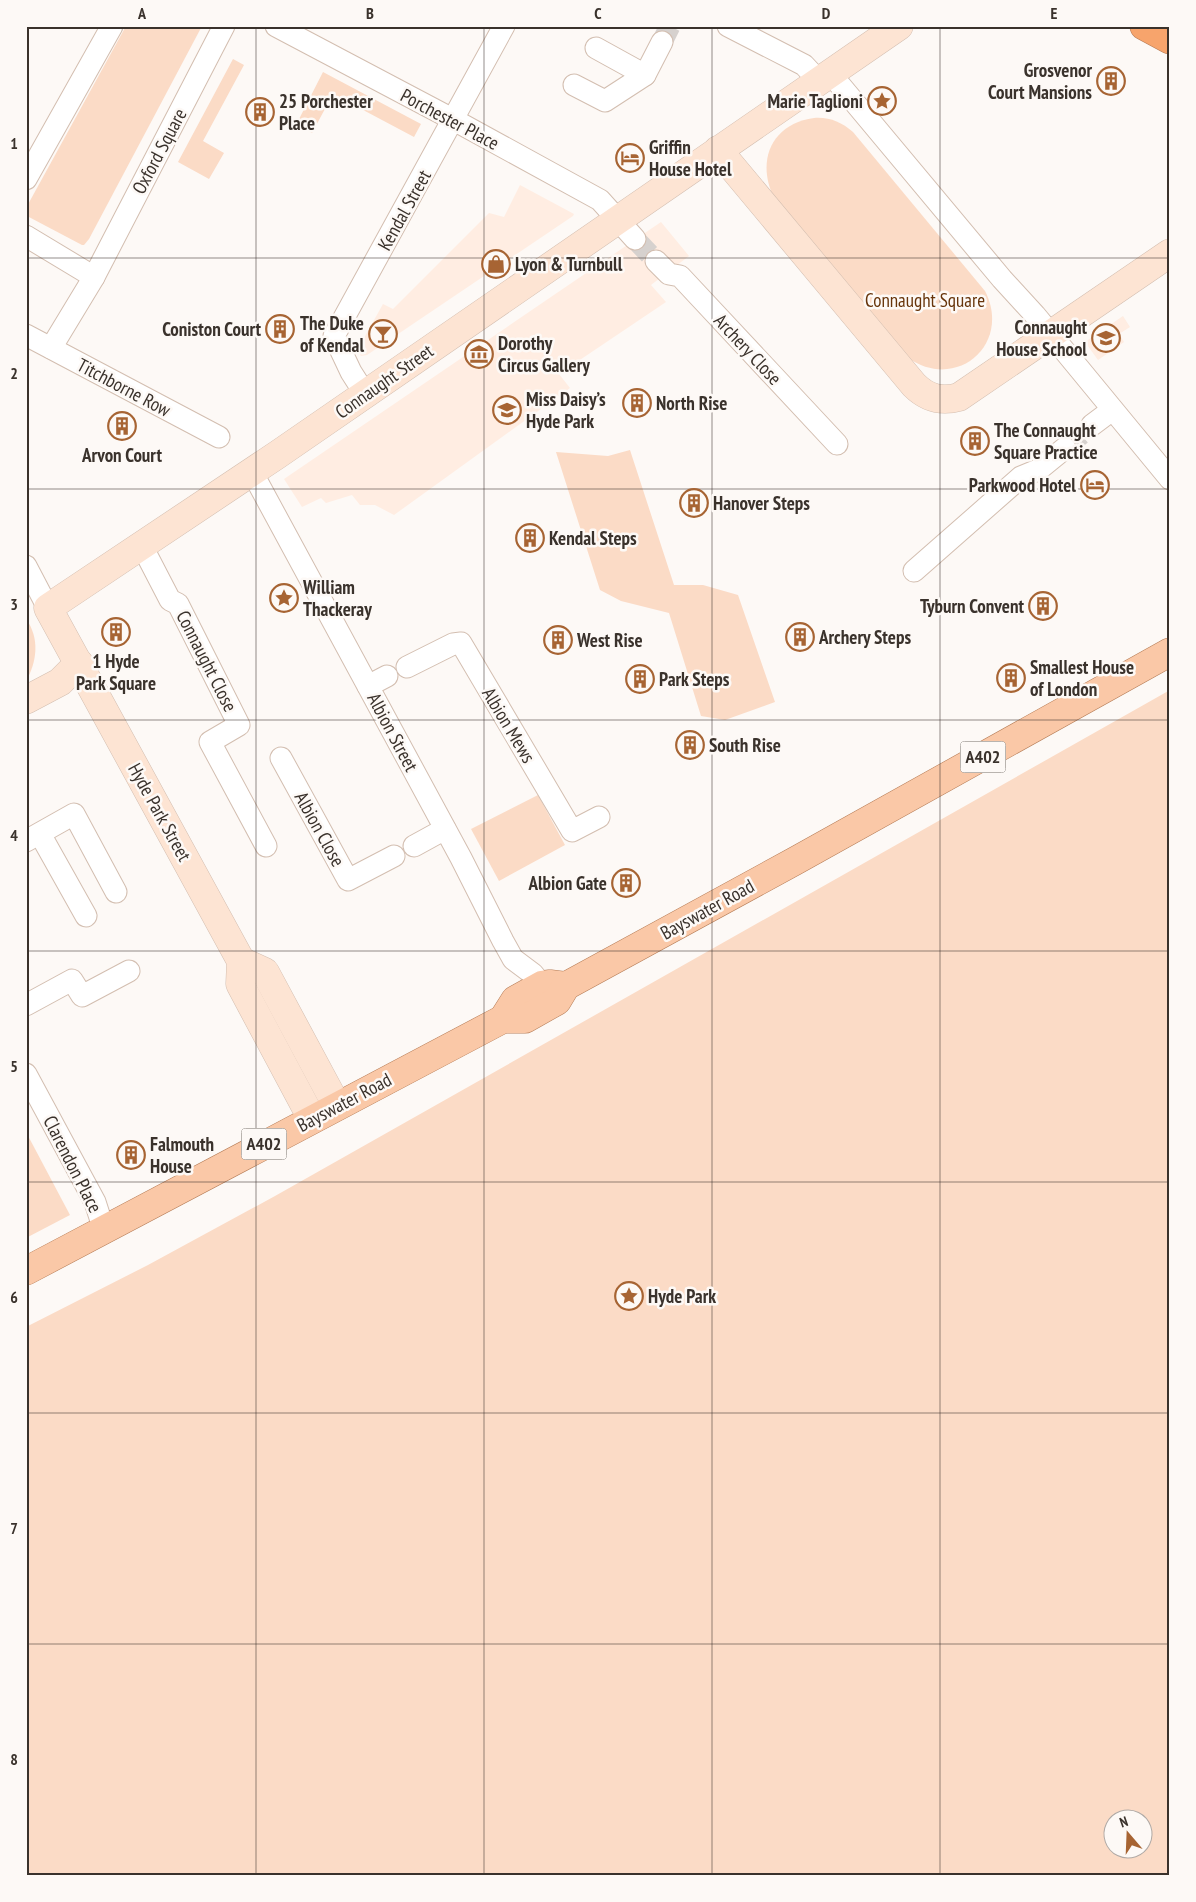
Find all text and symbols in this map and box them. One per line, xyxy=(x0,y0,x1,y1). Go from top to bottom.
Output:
text: A xyxy=(137,3,147,23)
text: B xyxy=(366,3,374,23)
text: C xyxy=(594,3,602,23)
text: D xyxy=(822,3,831,23)
text: E xyxy=(1051,3,1058,23)
place label: Grosvenor Court Mansions xyxy=(988,58,1092,104)
building icon: Grosvenor Court Mansions xyxy=(1096,66,1126,96)
street label: Porchester Place xyxy=(397,83,503,155)
place icon: Marie Taglioni xyxy=(867,86,897,116)
place label: 25 Porchester Place xyxy=(279,89,373,135)
place label: Marie Taglioni xyxy=(767,89,863,113)
building icon: 25 Porchester Place xyxy=(245,97,275,127)
street label: Oxford Square xyxy=(126,104,192,198)
text: 1 xyxy=(10,133,18,153)
place label: Griffin House Hotel xyxy=(649,135,732,181)
hotel icon: Griffin House Hotel xyxy=(615,143,645,173)
street label: Kendal Street xyxy=(372,165,436,254)
shop icon: Lyon & Turnbull xyxy=(481,249,511,279)
place label: Lyon & Turnbull xyxy=(515,252,623,276)
park label: Connaught Square xyxy=(865,288,985,312)
street label: Archery Close xyxy=(709,308,787,390)
place label: The Duke of Kendal xyxy=(300,311,364,357)
building icon: Coniston Court xyxy=(265,314,295,344)
place label: Connaught House School xyxy=(996,315,1087,361)
place label: Coniston Court xyxy=(162,317,261,341)
bar icon: The Duke of Kendal xyxy=(368,319,398,349)
school or university icon: Connaught House School xyxy=(1091,323,1121,353)
place label: Dorothy Circus Gallery xyxy=(498,331,590,377)
street label: Connaught Street xyxy=(330,338,438,424)
museum icon: Dorothy Circus Gallery xyxy=(464,339,494,369)
street label: Titchborne Row xyxy=(73,352,175,422)
text: 2 xyxy=(10,363,18,383)
place label: Miss Daisy’s Hyde Park xyxy=(526,387,606,433)
building icon: North Rise xyxy=(622,388,652,418)
place label: North Rise xyxy=(656,391,727,415)
school or university icon: Miss Daisy’s Hyde Park xyxy=(492,395,522,425)
building icon: Arvon Court xyxy=(107,411,137,441)
place label: The Connaught Square Practice xyxy=(994,418,1098,464)
building icon: The Connaught Square Practice xyxy=(960,426,990,456)
place label: Arvon Court xyxy=(81,443,162,467)
hotel icon: Parkwood Hotel xyxy=(1080,470,1110,500)
place label: Parkwood Hotel xyxy=(969,473,1076,497)
building icon: Hanover Steps xyxy=(679,488,709,518)
place label: Hanover Steps xyxy=(713,491,810,515)
building icon: Kendal Steps xyxy=(515,523,545,553)
place label: Kendal Steps xyxy=(549,526,637,550)
place label: William Thackeray xyxy=(302,575,372,621)
place icon: William Thackeray xyxy=(269,583,299,613)
building icon: Tyburn Convent xyxy=(1028,591,1058,621)
text: 3 xyxy=(10,594,18,614)
place label: Tyburn Convent xyxy=(920,594,1024,618)
street label: Connaught Close xyxy=(171,606,243,716)
building icon: 1 Hyde Park Square xyxy=(101,617,131,647)
building icon: Archery Steps xyxy=(785,622,815,652)
building icon: West Rise xyxy=(543,625,573,655)
place label: Archery Steps xyxy=(818,625,911,649)
place label: West Rise xyxy=(576,628,643,652)
place label: 1 Hyde Park Square xyxy=(76,649,156,695)
place label: Smallest House of London xyxy=(1030,655,1134,701)
building icon: Smallest House of London xyxy=(996,663,1026,693)
building icon: Park Steps xyxy=(625,664,655,694)
place label: Park Steps xyxy=(659,667,730,691)
street label: Albion Mews xyxy=(477,683,541,767)
street label: Albion Street xyxy=(362,689,424,776)
building icon: South Rise xyxy=(675,730,705,760)
place label: South Rise xyxy=(709,733,781,757)
road number: A402 xyxy=(960,742,1006,772)
street label: Hyde Park Street xyxy=(123,759,197,866)
street label: Albion Close xyxy=(290,787,350,871)
text: 4 xyxy=(10,825,18,845)
building icon: Albion Gate xyxy=(611,868,641,898)
place label: Albion Gate xyxy=(527,871,607,895)
street label: Bayswater Road xyxy=(656,873,758,945)
text: 5 xyxy=(10,1056,18,1076)
street label: Bayswater Road xyxy=(293,1067,395,1137)
street label: Clarendon Place xyxy=(38,1111,108,1217)
road number: A402 xyxy=(242,1128,286,1160)
place label: Falmouth House xyxy=(150,1132,214,1178)
building icon: Falmouth House xyxy=(116,1140,146,1170)
place icon: Hyde Park xyxy=(614,1281,644,1311)
place label: Hyde Park xyxy=(648,1284,716,1308)
text: 6 xyxy=(10,1287,18,1307)
text: 7 xyxy=(10,1518,18,1538)
text: 8 xyxy=(10,1749,18,1769)
north arrow xyxy=(1104,1810,1154,1860)
text: N xyxy=(1117,1812,1130,1831)

